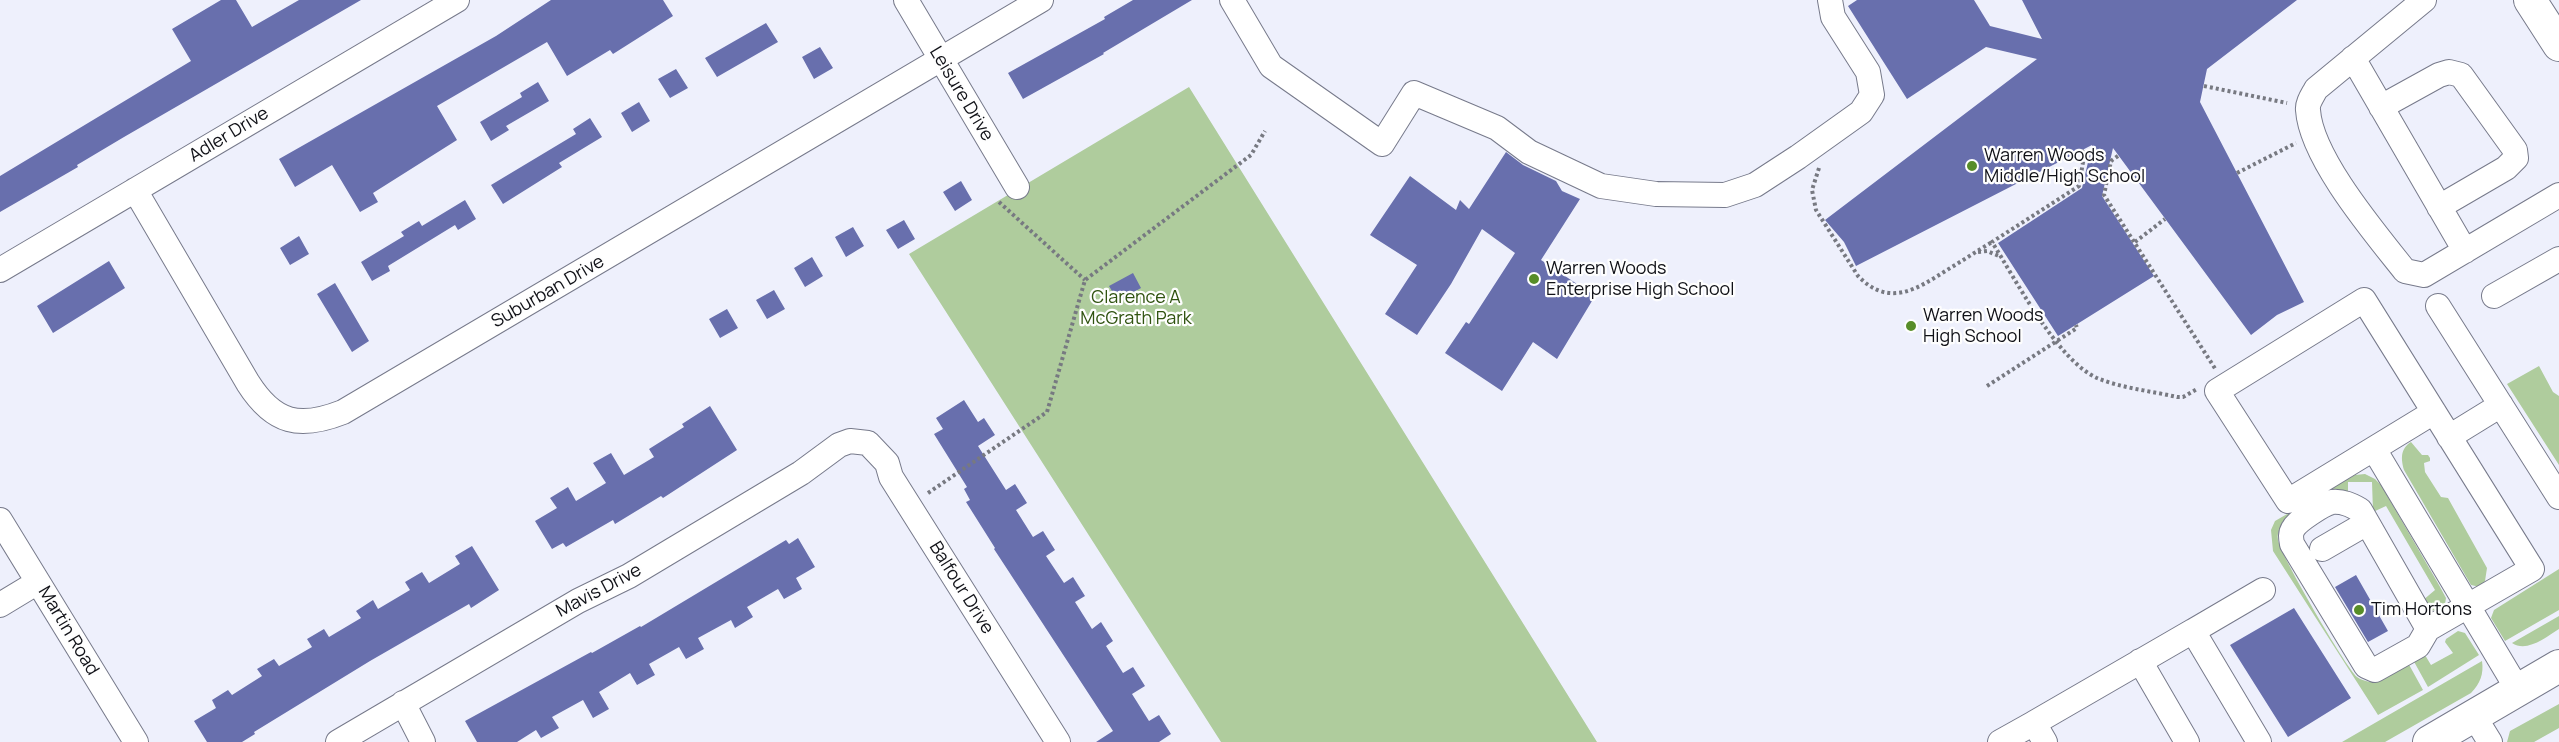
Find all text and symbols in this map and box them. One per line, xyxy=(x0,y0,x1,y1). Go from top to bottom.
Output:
street label: Leisure Drive xyxy=(924,43,998,145)
street label: Adler Drive xyxy=(185,103,273,167)
place label: Warren Woods Middle/High School xyxy=(1984,145,2145,188)
marker: Warren Woods Middle/High School xyxy=(1965,159,1979,173)
street label: Suburban Drive xyxy=(488,251,608,333)
place label: Warren Woods Enterprise High School xyxy=(1546,258,1734,300)
marker: Warren Woods Enterprise High School xyxy=(1527,272,1541,286)
park label: Clarence A McGrath Park xyxy=(1080,287,1192,330)
place label: Warren Woods High School xyxy=(1923,305,2044,348)
marker: Warren Woods High School xyxy=(1904,319,1918,333)
street label: Balfour Drive xyxy=(924,538,998,638)
street label: Mavis Drive xyxy=(553,560,645,622)
street label: Martin Road xyxy=(33,583,103,679)
place label: Tim Hortons xyxy=(2371,599,2472,621)
marker: Tim Hortons xyxy=(2352,603,2366,617)

